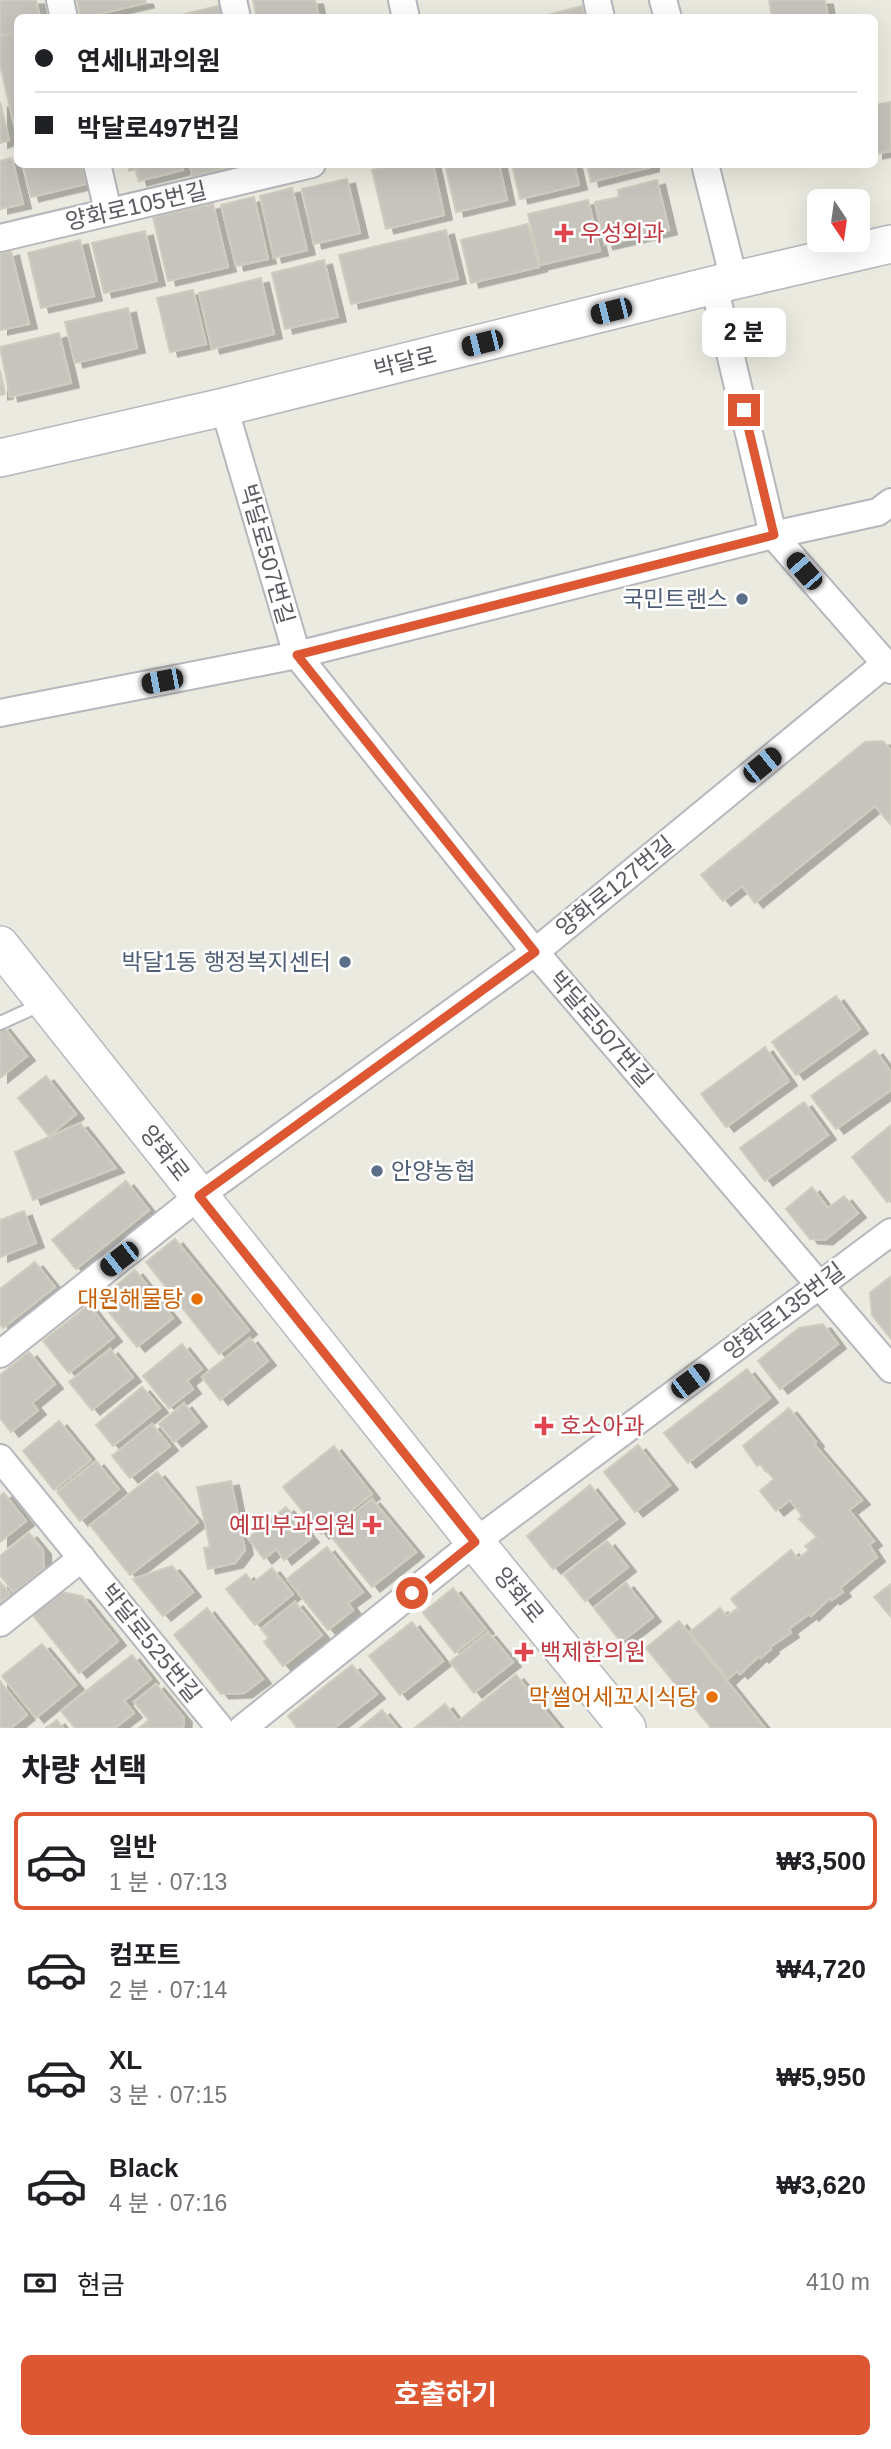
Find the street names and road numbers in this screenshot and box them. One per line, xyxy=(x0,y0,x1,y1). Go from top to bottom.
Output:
street label: 양화로105번길 xyxy=(63,177,209,235)
street label: 박달로 xyxy=(371,342,439,382)
street label: 박달로507번길 xyxy=(235,481,299,627)
street label: 양화로127번길 xyxy=(551,831,679,941)
street label: 박달로507번길 xyxy=(544,966,658,1092)
street label: 양화로 xyxy=(135,1120,195,1186)
street label: 양화로135번길 xyxy=(719,1257,849,1365)
street label: 양화로 xyxy=(489,1562,549,1628)
street label: 박달로525번길 xyxy=(96,1579,206,1707)

